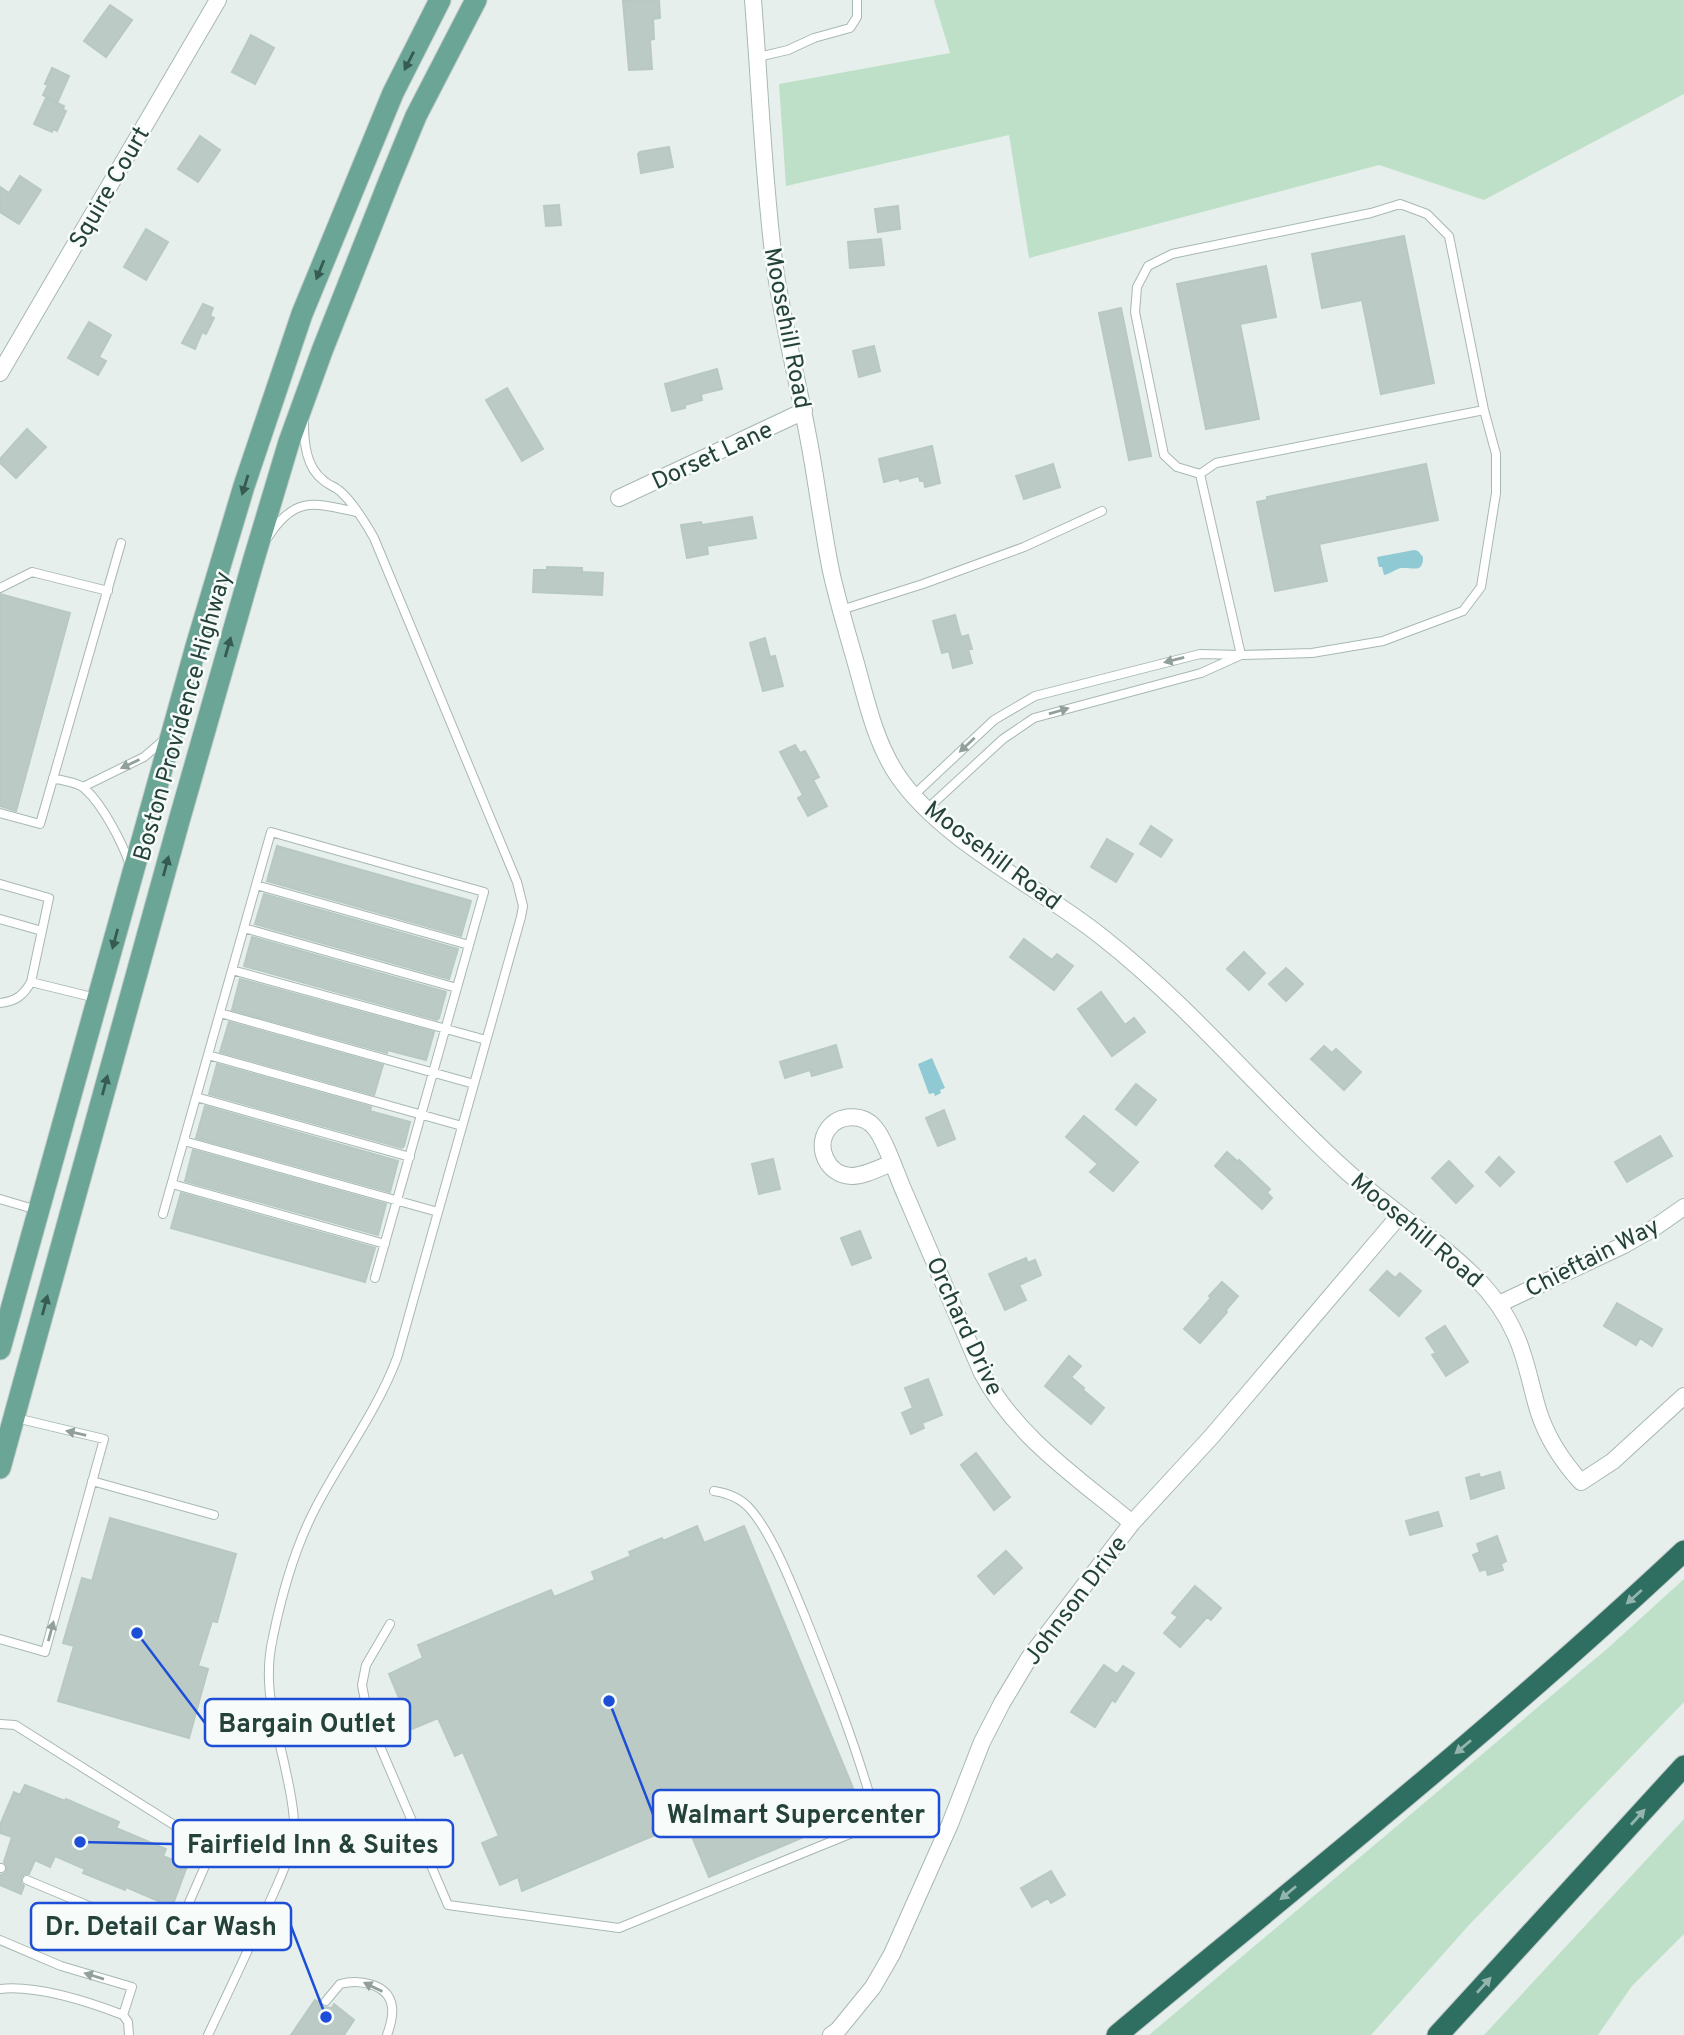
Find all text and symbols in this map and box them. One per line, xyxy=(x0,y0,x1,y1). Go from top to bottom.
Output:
one-way arrow xyxy=(404,51,415,71)
street label: Squire Court xyxy=(64,122,158,254)
street label: Moosehill Road xyxy=(756,245,816,412)
one-way arrow xyxy=(314,260,325,281)
street label: Dorset Lane xyxy=(648,416,778,498)
one-way arrow xyxy=(239,474,249,495)
street label: Boston Providence Highway xyxy=(128,568,240,865)
one-way arrow xyxy=(224,637,234,658)
one-way arrow xyxy=(1162,655,1184,666)
one-way arrow xyxy=(1048,706,1069,716)
one-way arrow xyxy=(958,737,976,753)
one-way arrow xyxy=(120,758,140,770)
street label: Moosehill Road xyxy=(917,795,1066,918)
one-way arrow xyxy=(161,855,172,877)
one-way arrow xyxy=(109,929,119,950)
one-way arrow xyxy=(101,1075,111,1096)
street label: Moosehill Road xyxy=(1343,1167,1488,1296)
street label: Chieftain Way xyxy=(1521,1212,1665,1305)
street label: Orchard Drive xyxy=(918,1253,1008,1401)
one-way arrow xyxy=(40,1293,51,1315)
one-way arrow xyxy=(65,1427,87,1438)
street label: Johnson Drive xyxy=(1018,1531,1135,1672)
one-way arrow xyxy=(1625,1589,1643,1605)
one-way arrow xyxy=(46,1620,57,1642)
callout: Bargain Outlet xyxy=(205,1699,410,1746)
text: Bargain Outlet xyxy=(218,1709,396,1742)
one-way arrow xyxy=(1454,1739,1471,1754)
callout: Walmart Supercenter xyxy=(653,1790,939,1837)
text: Walmart Supercenter xyxy=(667,1800,925,1833)
one-way arrow xyxy=(1630,1808,1646,1826)
callout: Fairfield Inn & Suites xyxy=(173,1820,453,1867)
text: Fairfield Inn & Suites xyxy=(187,1830,439,1863)
one-way arrow xyxy=(1280,1885,1297,1900)
callout: Dr. Detail Car Wash xyxy=(31,1903,291,1950)
text: Dr. Detail Car Wash xyxy=(45,1912,277,1945)
one-way arrow xyxy=(84,1970,105,1980)
one-way arrow xyxy=(1476,1977,1492,1994)
one-way arrow xyxy=(363,1982,383,1993)

